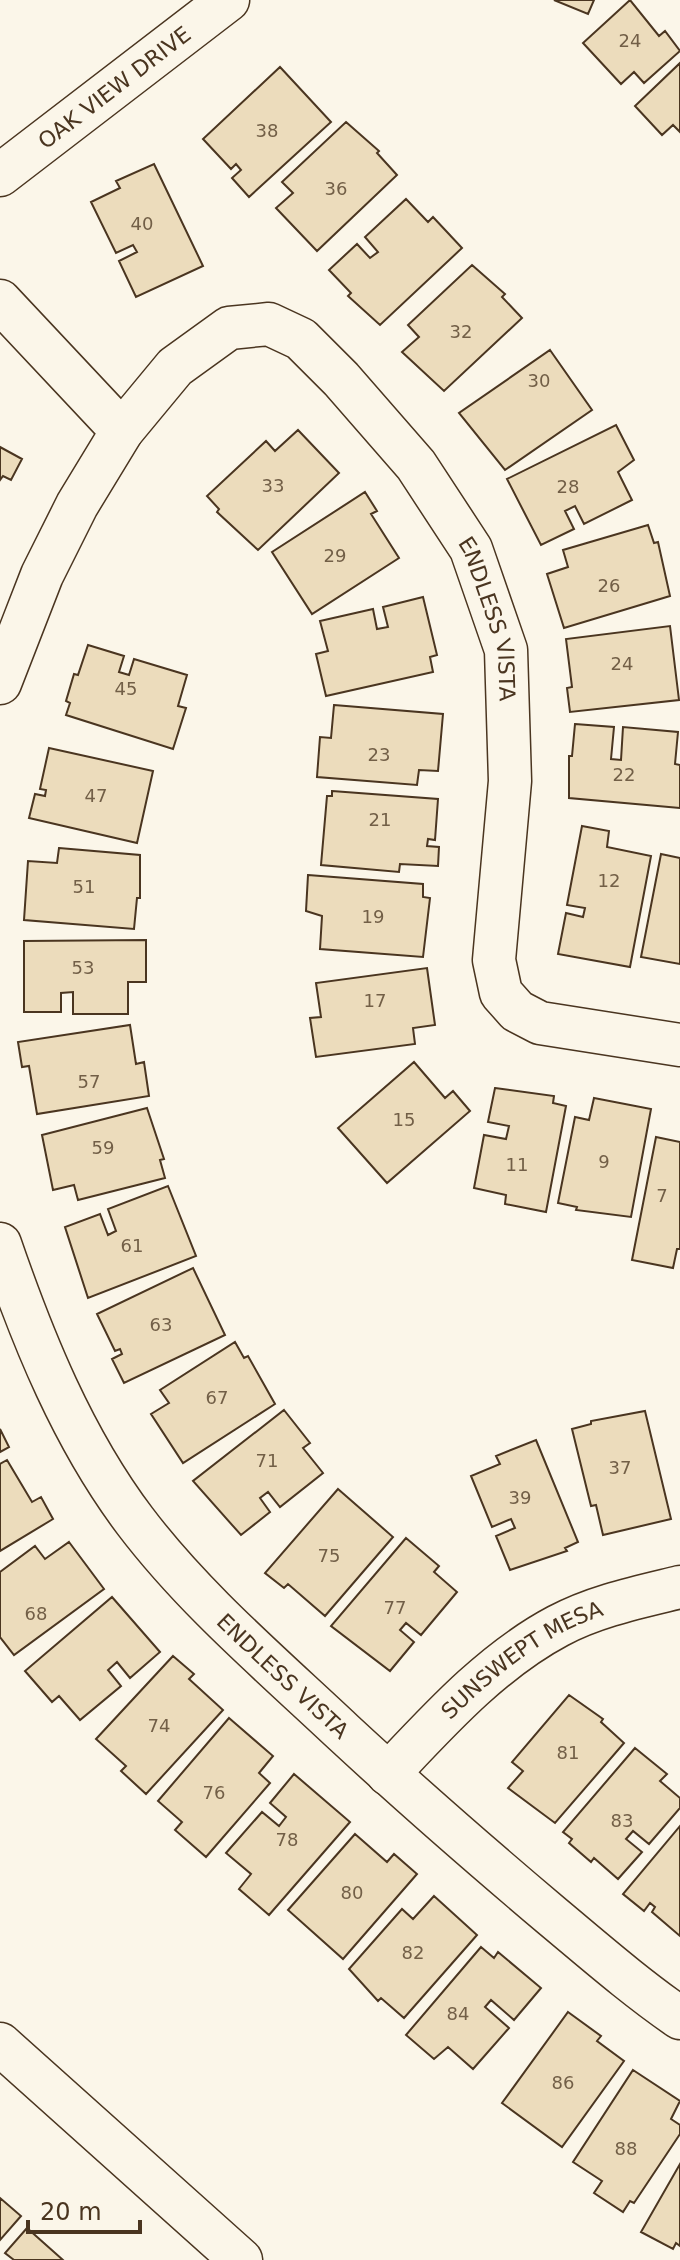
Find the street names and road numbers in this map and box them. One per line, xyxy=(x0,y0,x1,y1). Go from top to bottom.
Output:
street label: OAK VIEW DRIVE xyxy=(33,21,195,154)
street label: ENDLESS VISTA xyxy=(454,532,520,702)
street label: SUNSWEPT MESA xyxy=(436,1596,606,1724)
street label: ENDLESS VISTA xyxy=(212,1608,354,1743)

